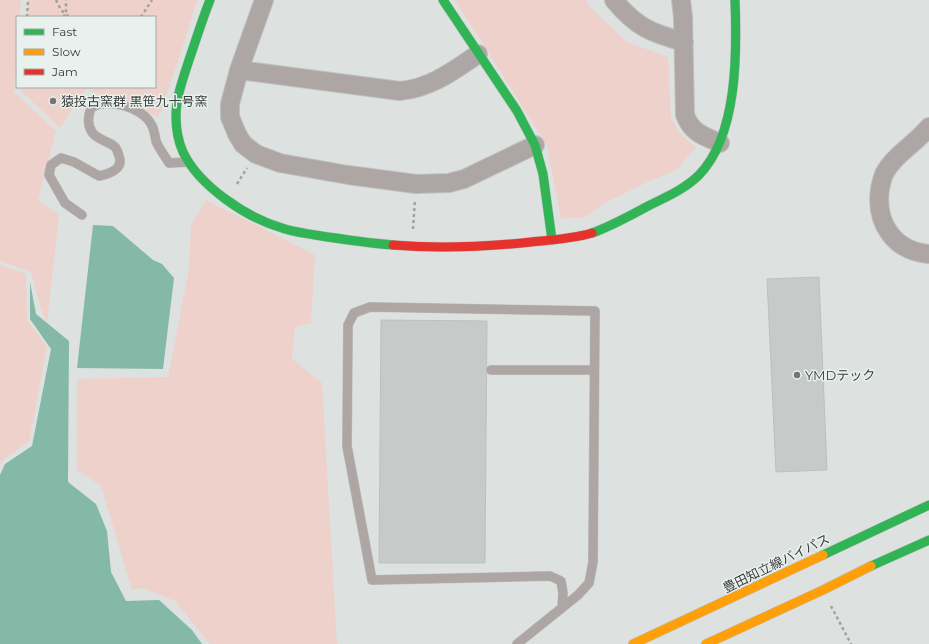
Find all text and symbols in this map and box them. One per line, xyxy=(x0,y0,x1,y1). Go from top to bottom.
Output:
legend xyxy=(16,16,156,88)
text: Fast xyxy=(52,24,77,39)
text: Slow xyxy=(52,44,81,59)
text: Jam xyxy=(51,64,78,79)
place label: 猿投古窯群 黒笹九十号窯 xyxy=(61,93,207,109)
marker: 猿投古窯群 黒笹九十号窯 xyxy=(48,96,58,106)
place label: YMDテック xyxy=(805,367,875,383)
marker: YMDテック xyxy=(792,370,802,380)
street label: 豊田知立線バイパス xyxy=(720,530,832,596)

